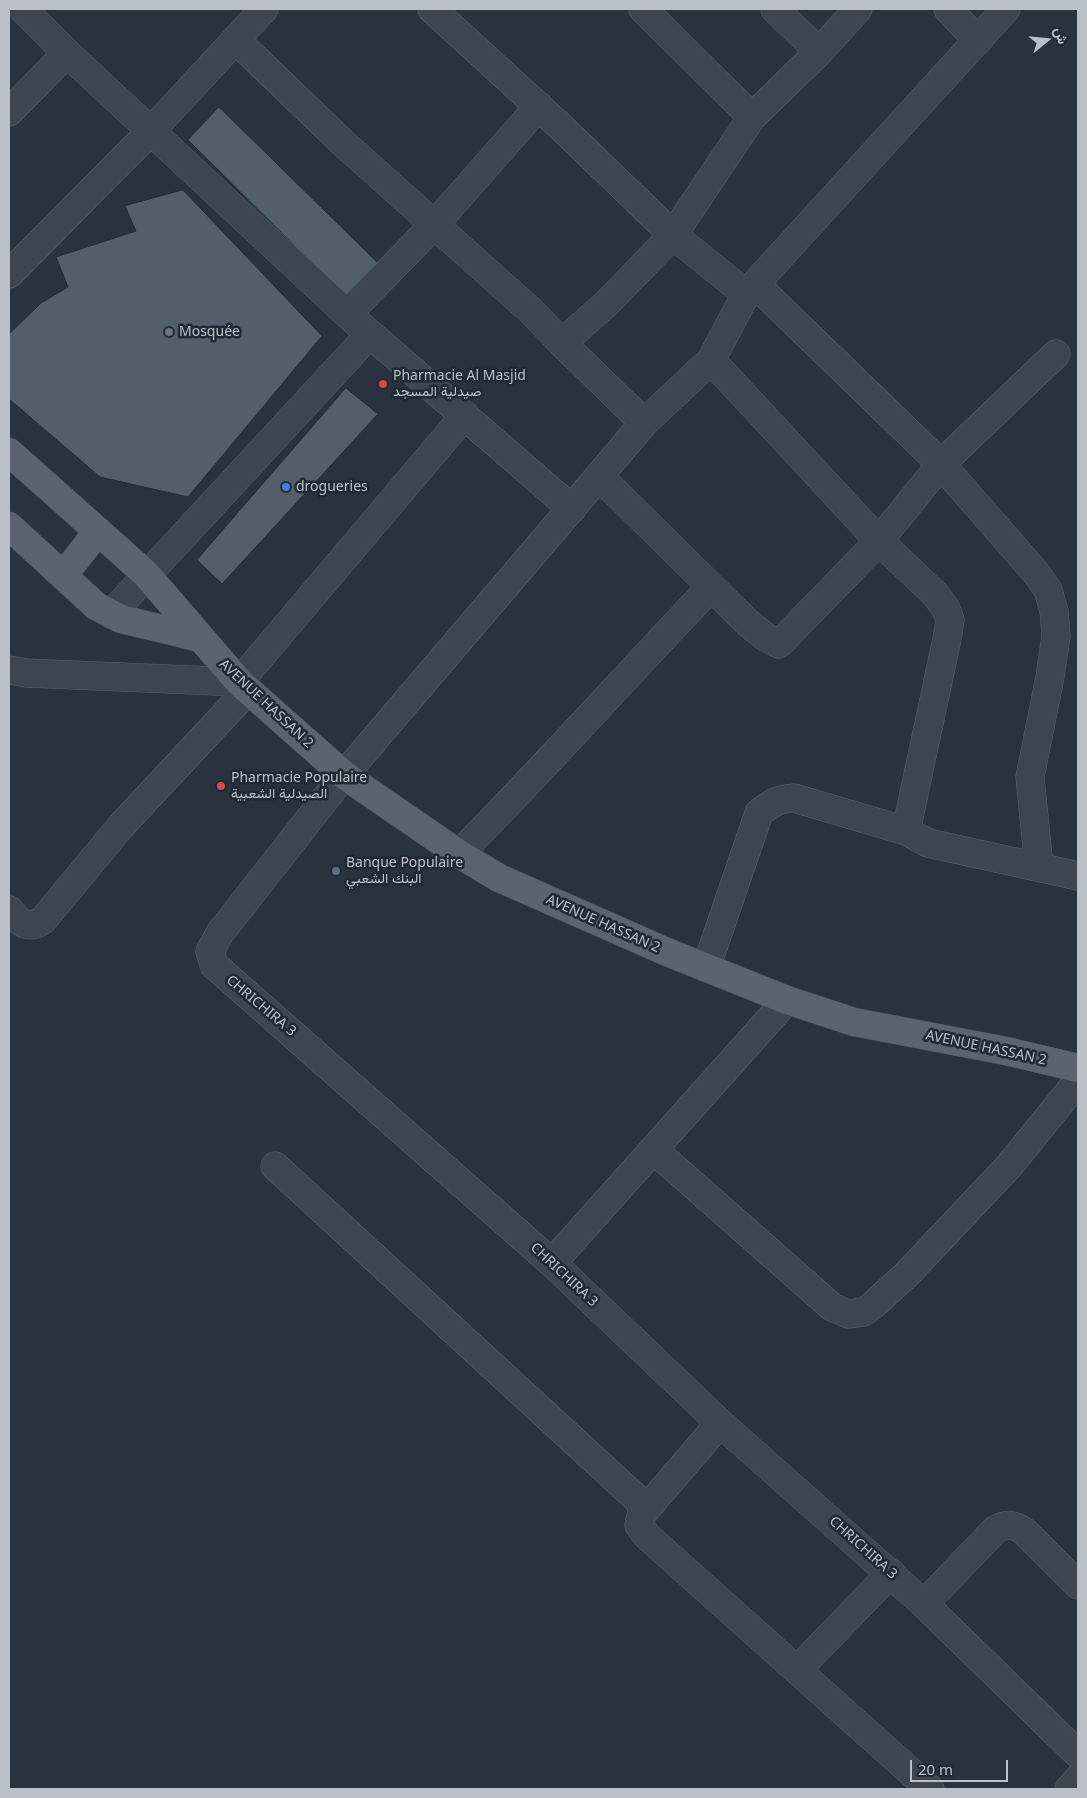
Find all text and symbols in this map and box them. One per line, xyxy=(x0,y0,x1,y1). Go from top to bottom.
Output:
north arrow xyxy=(1022,15,1072,65)
text: ش xyxy=(1050,25,1073,46)
place label: Mosquée xyxy=(179,324,240,340)
marker: Mosquée xyxy=(163,326,175,338)
place label: Pharmacie Al Masjid صيدلية المسجد xyxy=(393,368,526,401)
marker: Pharmacie Al Masjid صيدلية المسجد xyxy=(377,378,389,390)
place label: drogueries xyxy=(296,479,368,495)
marker: drogueries xyxy=(280,481,292,493)
street label: AVENUE HASSAN 2 xyxy=(215,656,317,752)
place label: Pharmacie Populaire الصيدلية الشعبية xyxy=(231,770,367,802)
marker: Pharmacie Populaire الصيدلية الشعبية xyxy=(215,780,227,792)
place label: Banque Populaire البنك الشعبي xyxy=(346,855,463,888)
marker: Banque Populaire البنك الشعبي xyxy=(330,865,342,877)
street label: AVENUE HASSAN 2 xyxy=(543,891,663,957)
street label: CHRICHIRA 3 xyxy=(223,972,299,1040)
street label: AVENUE HASSAN 2 xyxy=(924,1027,1048,1069)
street label: CHRICHIRA 3 xyxy=(527,1240,601,1310)
street label: CHRICHIRA 3 xyxy=(825,1513,901,1583)
scale bar xyxy=(912,1750,1010,1782)
text: 20 m xyxy=(918,1759,953,1779)

